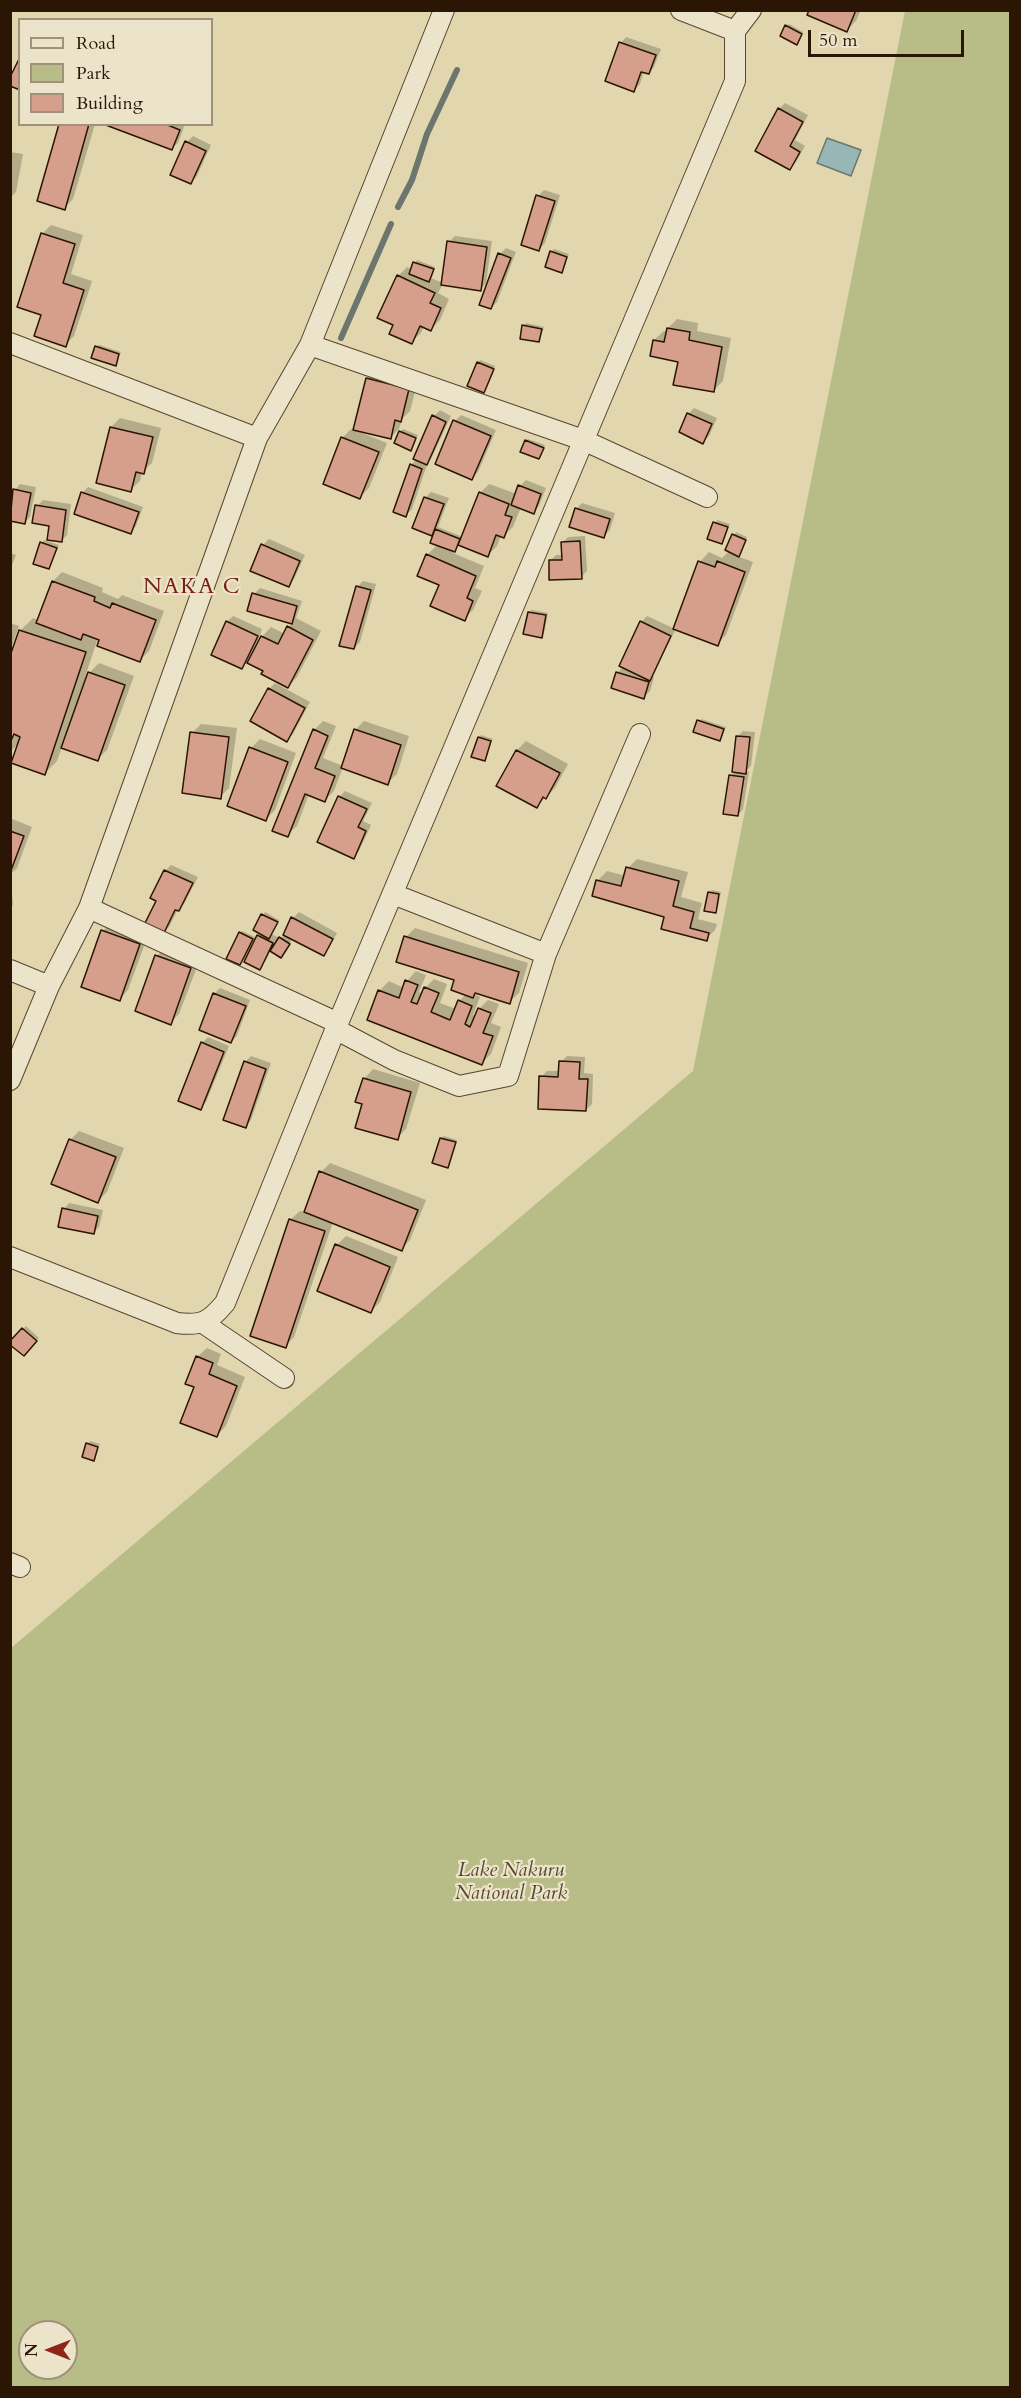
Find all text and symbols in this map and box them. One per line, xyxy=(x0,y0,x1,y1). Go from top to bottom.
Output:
legend xyxy=(18,18,213,126)
scale bar xyxy=(811,18,967,56)
text: 50 m xyxy=(819,28,858,53)
text: Road xyxy=(76,31,116,56)
text: Park xyxy=(76,61,111,86)
text: Building xyxy=(76,91,143,116)
district label: NAKA C xyxy=(143,575,241,601)
park label: Lake Nakuru National Park xyxy=(455,1859,567,1906)
north arrow xyxy=(18,2320,78,2380)
text: N xyxy=(21,2343,43,2357)

